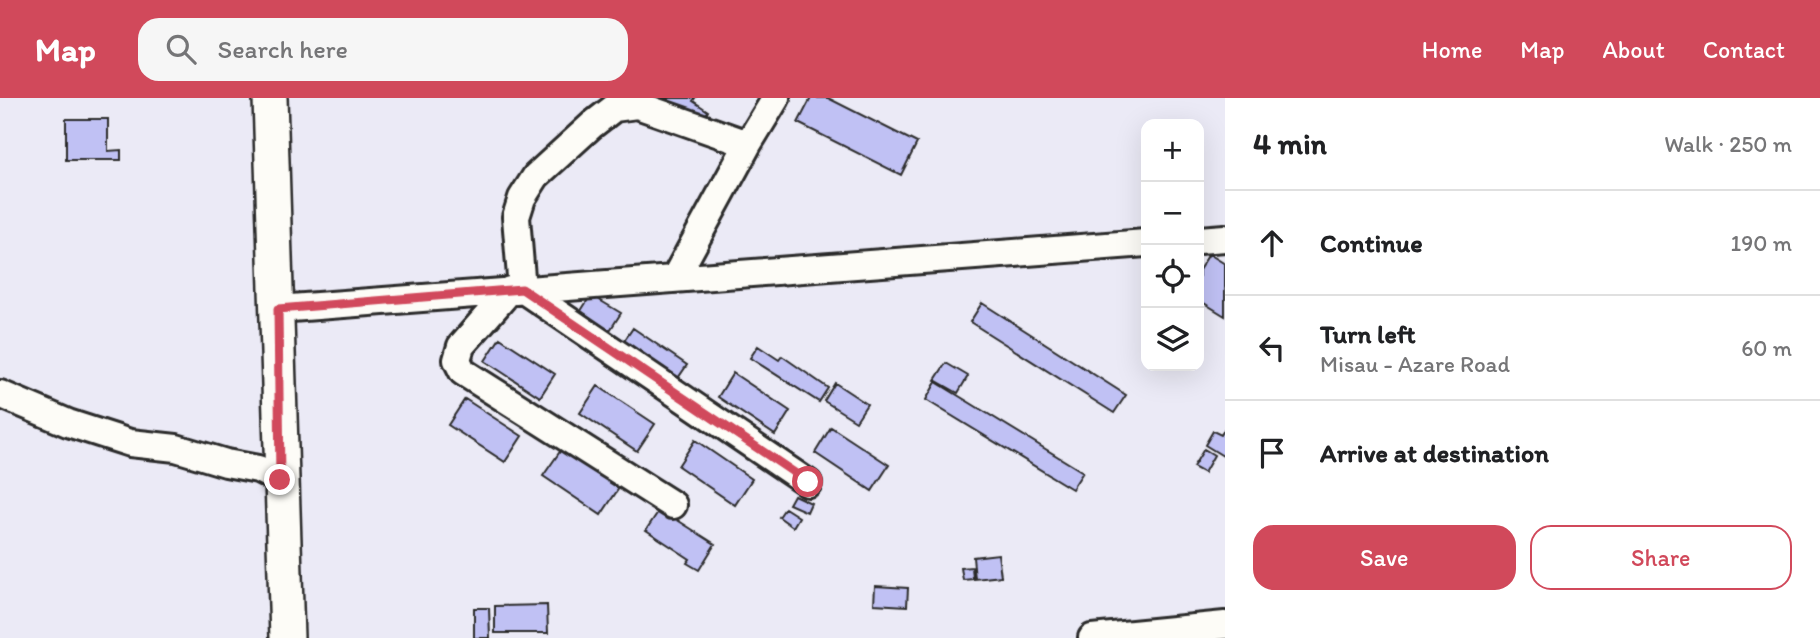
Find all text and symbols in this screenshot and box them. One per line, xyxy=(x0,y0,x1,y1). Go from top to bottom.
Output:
search box xyxy=(138,18,628,81)
text: Map xyxy=(35,30,96,69)
icon: search xyxy=(162,30,200,68)
text: Search here xyxy=(218,33,348,65)
text: Home xyxy=(1422,35,1482,64)
text: Map xyxy=(1520,35,1564,64)
text: About xyxy=(1602,35,1665,64)
text: Contact xyxy=(1703,35,1785,64)
map controls xyxy=(1141,119,1204,371)
button: + xyxy=(1141,119,1204,182)
text: 4 min xyxy=(1253,125,1327,162)
text: Walk · 250 m xyxy=(1664,130,1792,158)
button: − xyxy=(1141,182,1204,245)
icon: ahead xyxy=(1253,224,1291,262)
text: Continue xyxy=(1320,227,1423,259)
text: 190 m xyxy=(1731,229,1792,257)
button: locate xyxy=(1141,245,1204,308)
button: layers xyxy=(1141,308,1204,371)
text: Turn left xyxy=(1320,318,1416,350)
icon: left xyxy=(1253,329,1291,367)
text: 60 m xyxy=(1741,334,1792,362)
text: Misau - Azare Road xyxy=(1320,350,1510,378)
icon: arrive xyxy=(1253,434,1291,472)
text: Arrive at destination xyxy=(1320,437,1549,469)
route end xyxy=(264,464,295,495)
route start xyxy=(792,466,823,497)
button: Save xyxy=(1253,525,1516,590)
button: Share xyxy=(1530,525,1792,590)

